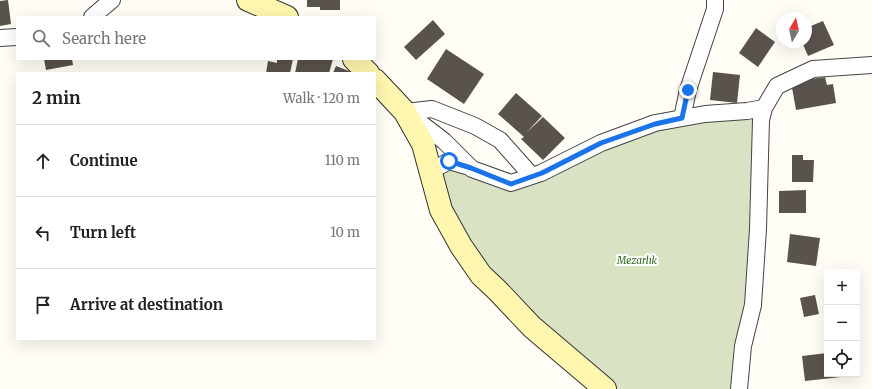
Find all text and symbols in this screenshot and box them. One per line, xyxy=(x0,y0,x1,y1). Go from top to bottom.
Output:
north arrow xyxy=(776,12,812,48)
search box xyxy=(16,16,376,60)
icon: search xyxy=(30,27,52,49)
text: Search here xyxy=(62,29,146,48)
route end xyxy=(679,81,697,99)
text: 2 min xyxy=(32,87,80,109)
text: Walk · 120 m xyxy=(283,90,360,107)
icon: ahead xyxy=(32,150,54,172)
text: Continue xyxy=(70,151,138,170)
text: 110 m xyxy=(325,152,360,169)
route start xyxy=(440,152,458,170)
icon: left xyxy=(32,222,54,244)
text: Turn left xyxy=(70,223,136,242)
text: 10 m xyxy=(330,224,360,241)
park label: Mezarlık xyxy=(616,254,658,267)
map controls xyxy=(824,269,860,377)
button: + xyxy=(824,269,860,305)
icon: arrive xyxy=(32,294,54,316)
text: Arrive at destination xyxy=(70,295,223,314)
button: − xyxy=(824,305,860,341)
button: locate xyxy=(824,341,860,377)

